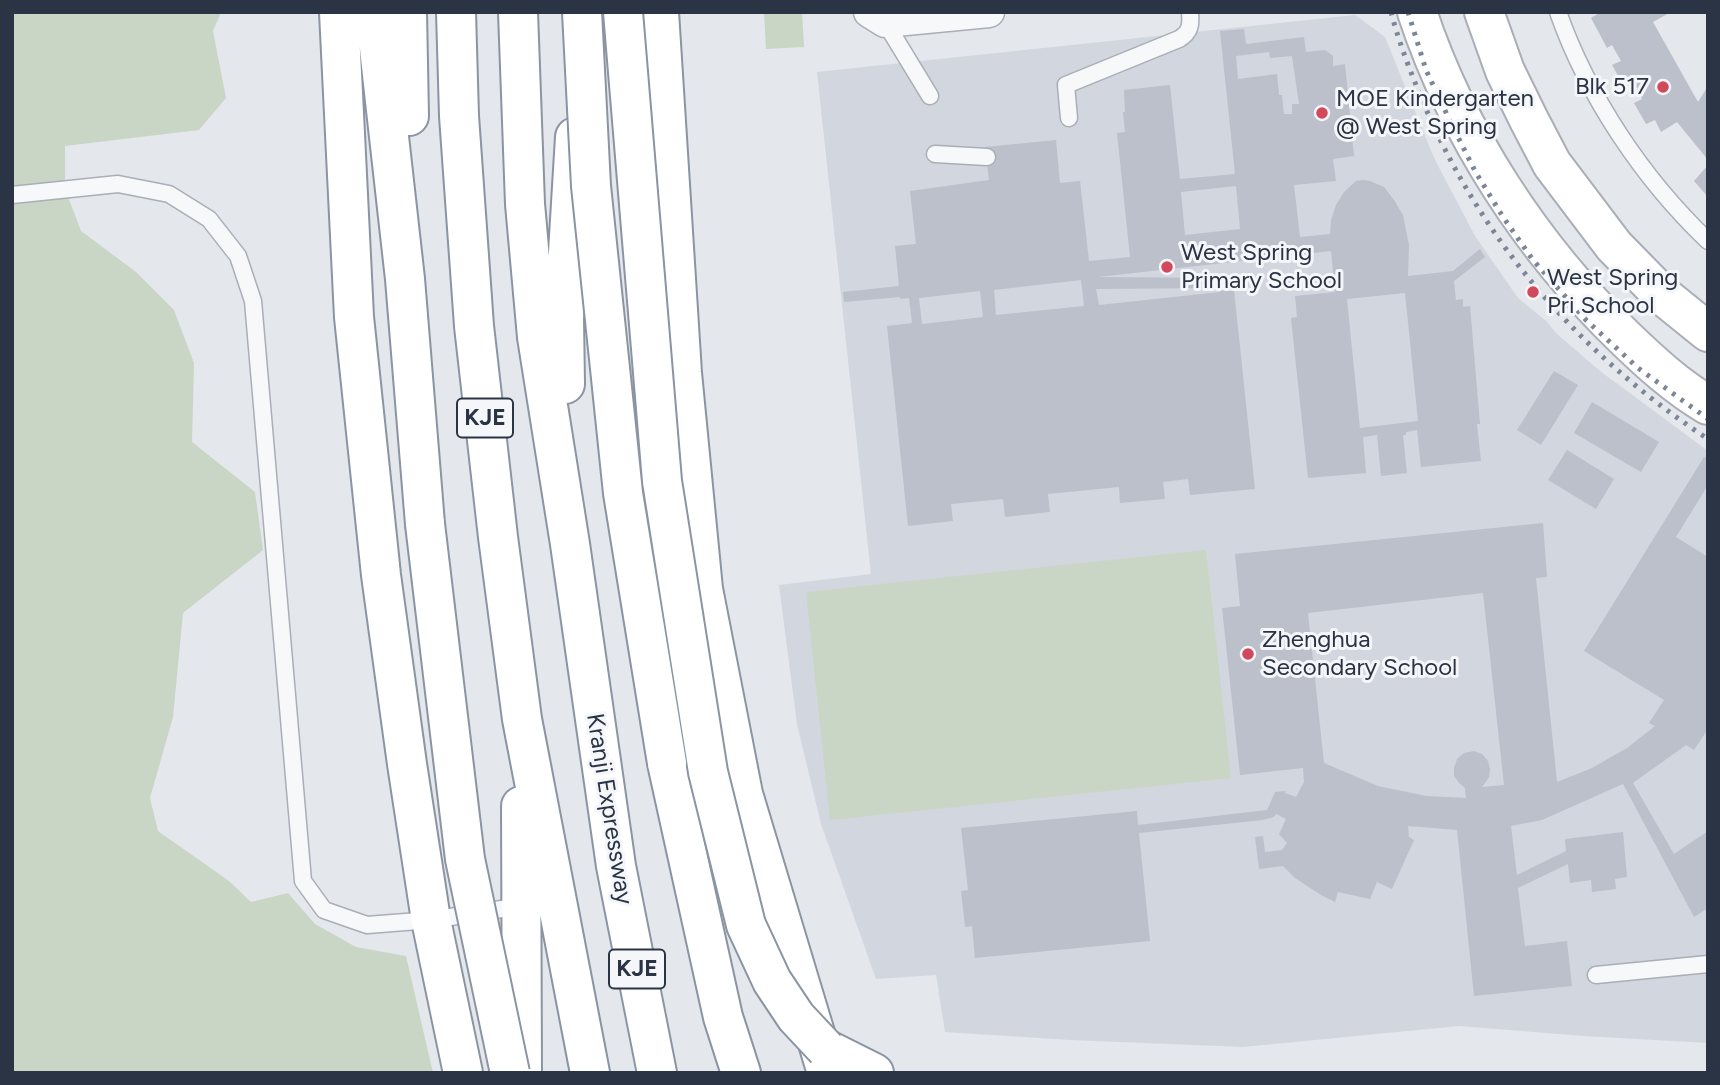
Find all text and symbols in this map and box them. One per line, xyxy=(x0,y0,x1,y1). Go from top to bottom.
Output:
place label: Blk 517 xyxy=(1575,73,1649,101)
marker: Blk 517 xyxy=(1655,79,1671,95)
place label: MOE Kindergarten @ West Spring xyxy=(1336,85,1534,141)
marker: MOE Kindergarten @ West Spring xyxy=(1314,105,1330,121)
place label: West Spring Primary School xyxy=(1181,239,1342,295)
marker: West Spring Primary School xyxy=(1159,259,1175,275)
place label: West Spring Pri School xyxy=(1547,264,1678,320)
marker: West Spring Pri School xyxy=(1525,284,1541,300)
road number: KJE xyxy=(457,398,513,438)
place label: Zhenghua Secondary School xyxy=(1262,626,1457,682)
marker: Zhenghua Secondary School xyxy=(1240,646,1256,662)
street label: Kranji Expressway xyxy=(580,711,638,907)
road number: KJE xyxy=(609,950,665,988)

